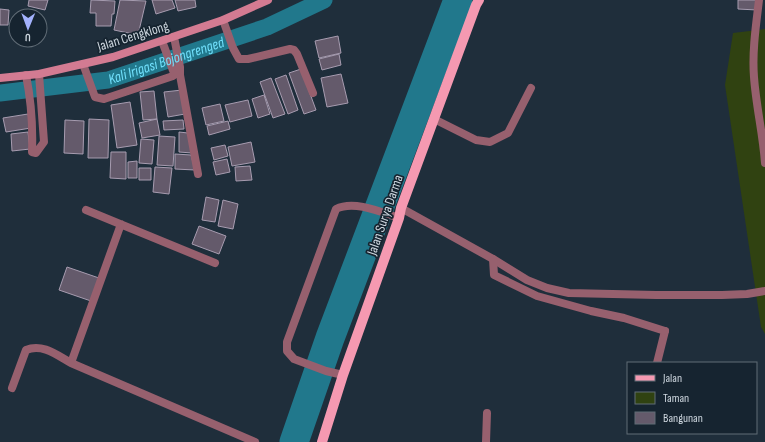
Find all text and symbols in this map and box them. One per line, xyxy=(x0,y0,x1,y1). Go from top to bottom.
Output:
north arrow xyxy=(8,8,48,48)
street label: Jalan Cengklong xyxy=(94,17,171,55)
text: U xyxy=(25,31,31,44)
water label: Kali Irigasi Bojongrenged xyxy=(106,32,227,89)
street label: Jalan Surya Darma xyxy=(363,173,407,258)
legend xyxy=(627,362,757,434)
text: Jalan xyxy=(662,371,682,386)
text: Taman xyxy=(663,391,689,406)
text: Bangunan xyxy=(663,411,703,426)

